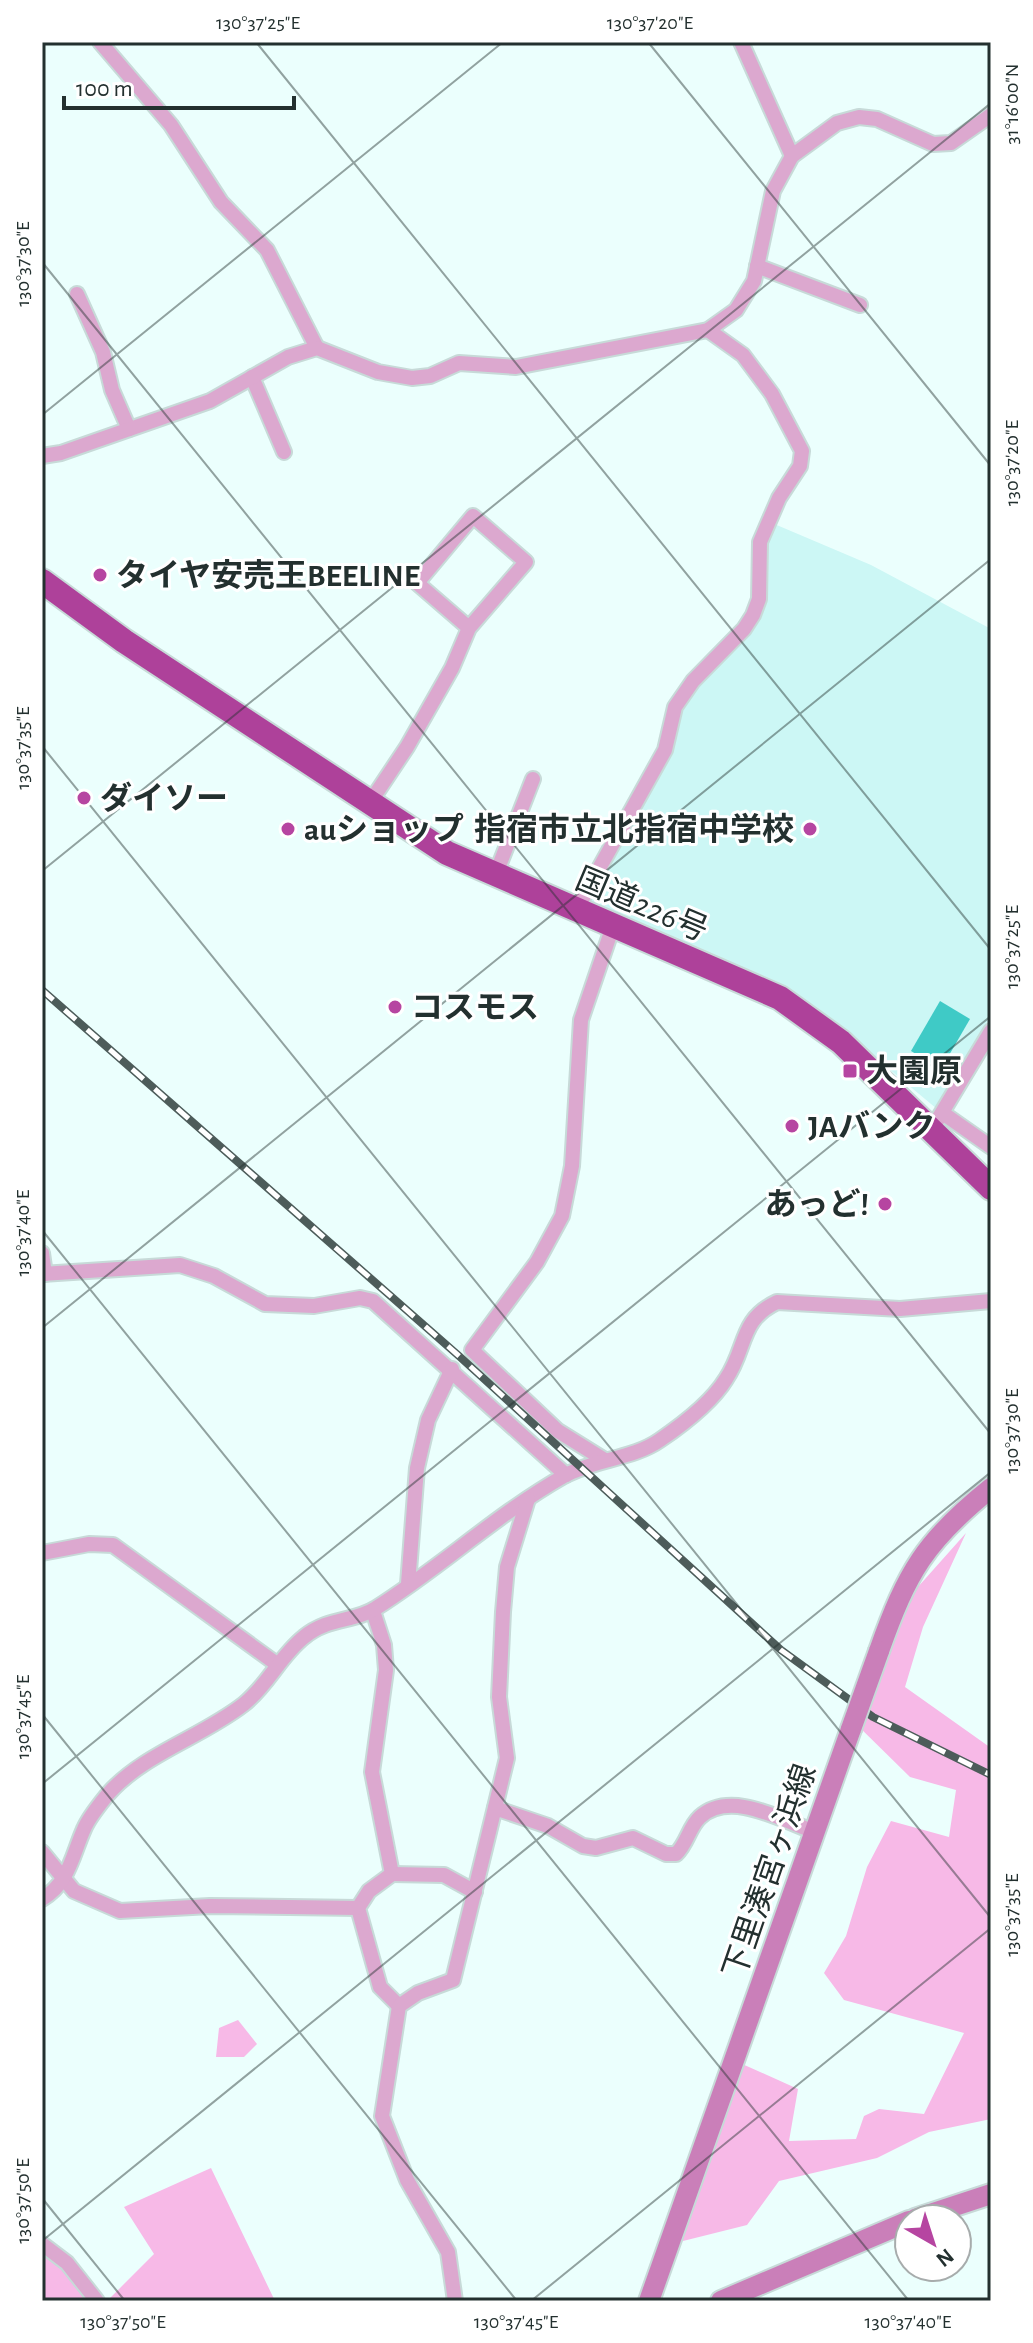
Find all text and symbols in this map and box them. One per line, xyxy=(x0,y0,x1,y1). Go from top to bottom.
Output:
text: 130°37'25"E xyxy=(216,13,300,33)
text: 130°37'20"E xyxy=(607,13,694,33)
scale bar xyxy=(64,60,294,110)
text: 31°16'00"N xyxy=(1002,64,1022,144)
text: 100 m xyxy=(76,77,133,101)
text: 130°37'30"E xyxy=(13,221,33,307)
text: 130°37'20"E xyxy=(1002,419,1022,506)
place label: タイヤ安売王BEELINE xyxy=(116,558,420,592)
marker: タイヤ安売王BEELINE xyxy=(91,566,109,584)
text: 130°37'35"E xyxy=(13,706,33,790)
place label: ダイソー xyxy=(100,781,228,815)
marker: ダイソー xyxy=(75,789,93,807)
place label: auショップ xyxy=(304,812,464,846)
place label: 指宿市立北指宿中学校 xyxy=(474,812,794,846)
marker: auショップ xyxy=(279,820,297,838)
marker: 指宿市立北指宿中学校 xyxy=(801,820,819,838)
street label: 国道226号 xyxy=(571,861,713,947)
text: 130°37'25"E xyxy=(1002,905,1022,989)
place label: コスモス xyxy=(411,992,539,1024)
marker: コスモス xyxy=(386,998,404,1016)
place label: 大園原 xyxy=(866,1054,962,1088)
marker: 大園原 xyxy=(841,1062,859,1080)
place label: JAバンク xyxy=(808,1110,936,1143)
marker: JAバンク xyxy=(783,1117,801,1135)
place label: あっど! xyxy=(765,1188,869,1221)
text: 130°37'40"E xyxy=(13,1189,33,1276)
marker: あっど! xyxy=(876,1195,894,1213)
text: 130°37'30"E xyxy=(1002,1388,1022,1474)
text: 130°37'45"E xyxy=(13,1674,33,1759)
street label: 下里湊宮ヶ浜線 xyxy=(716,1760,822,1982)
text: 130°37'35"E xyxy=(1002,1873,1022,1957)
text: 130°37'50"E xyxy=(13,2158,33,2244)
north arrow xyxy=(893,2203,973,2283)
text: N xyxy=(932,2244,958,2271)
text: 130°37'50"E xyxy=(80,2312,166,2332)
text: 130°37'45"E xyxy=(474,2312,559,2332)
text: 130°37'40"E xyxy=(865,2312,952,2332)

